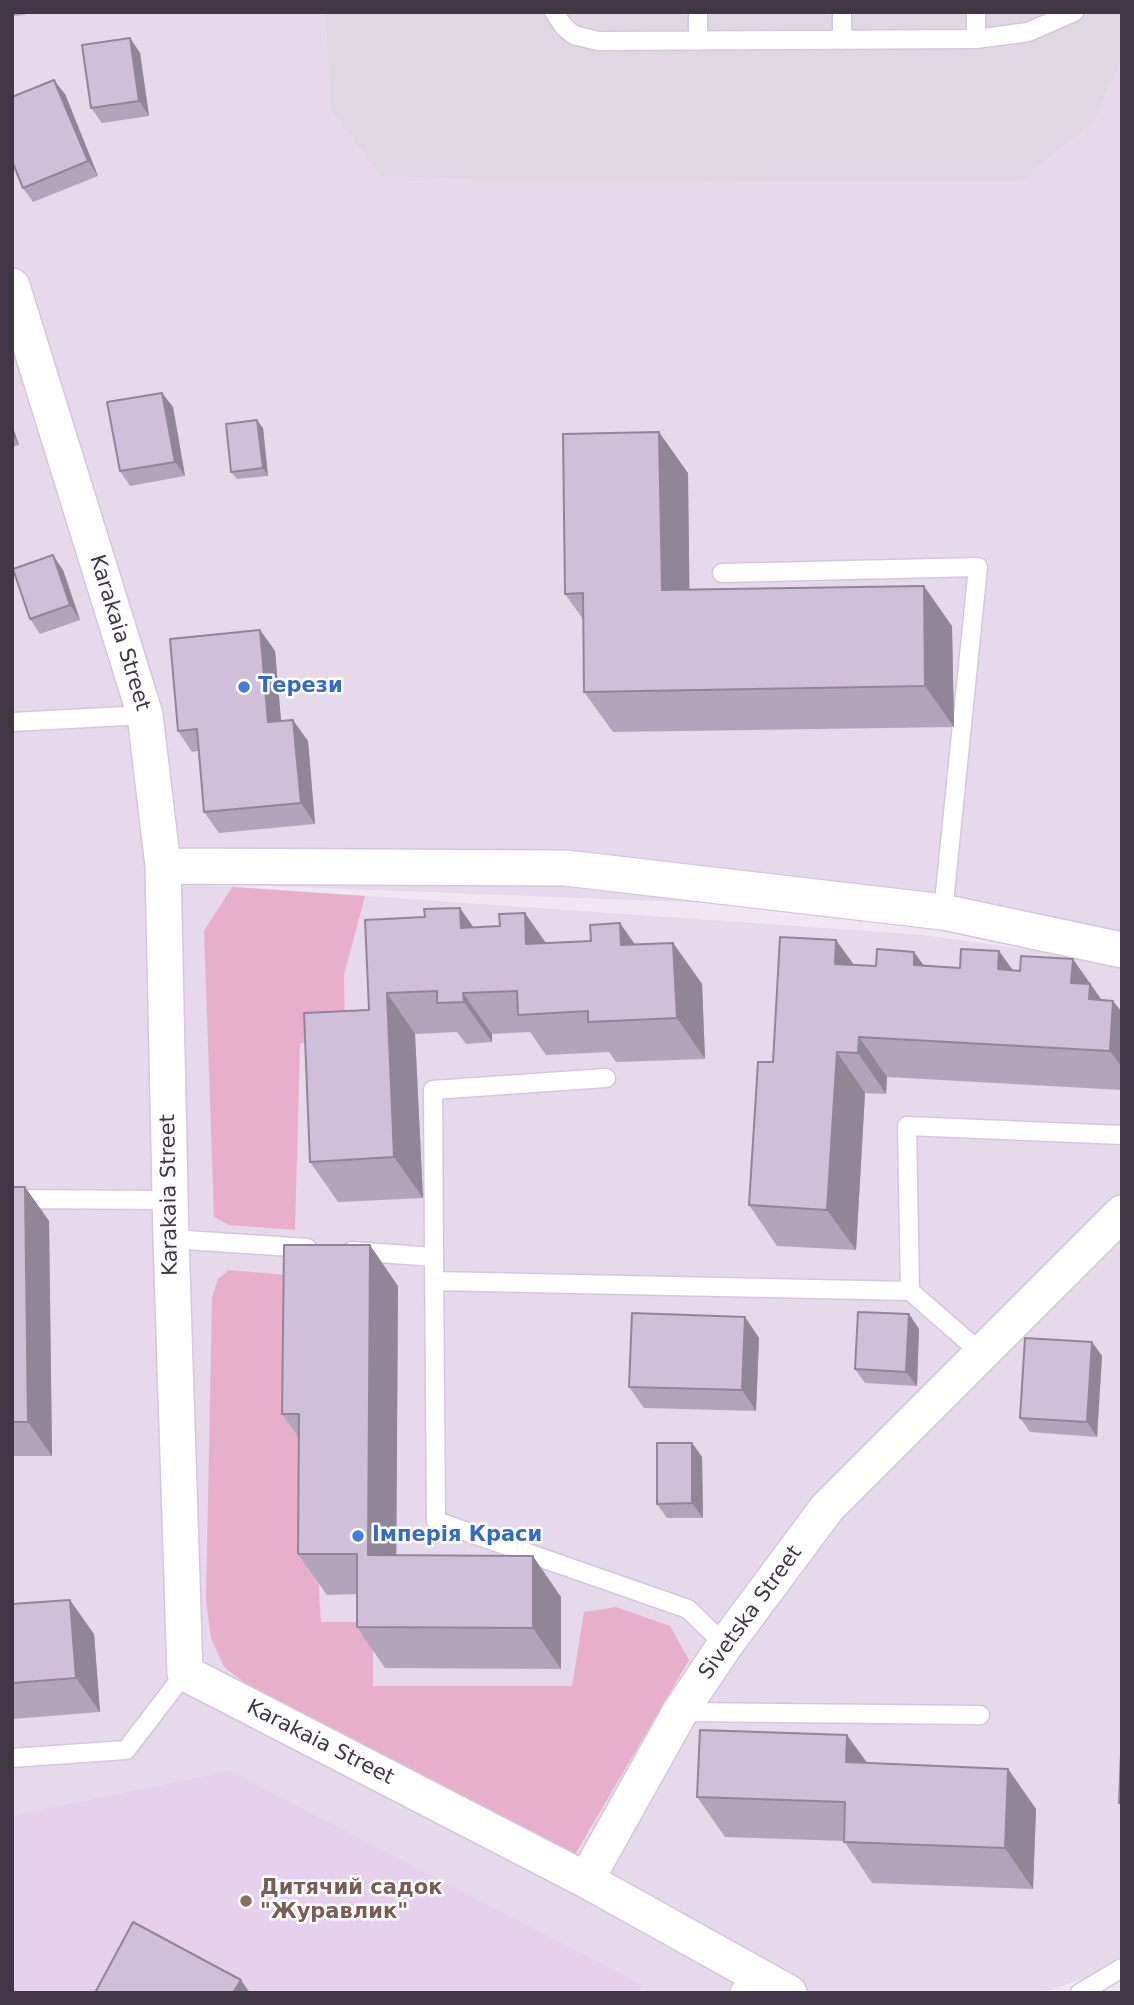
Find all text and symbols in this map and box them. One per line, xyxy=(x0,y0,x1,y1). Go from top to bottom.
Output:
street label: Karakaia Street xyxy=(83,552,155,714)
place label: Терези xyxy=(258,674,343,700)
marker: Терези xyxy=(236,679,252,695)
street label: Karakaia Street xyxy=(156,1114,184,1276)
place label: Імперія Краси xyxy=(372,1523,542,1549)
marker: Імперія Краси xyxy=(350,1528,366,1544)
street label: Sivetska Street xyxy=(694,1541,808,1685)
street label: Karakaia Street xyxy=(242,1695,398,1791)
place label: Дитячий садок "Журавлик" xyxy=(260,1876,442,1926)
marker: Дитячий садок "Журавлик" xyxy=(238,1893,254,1909)

